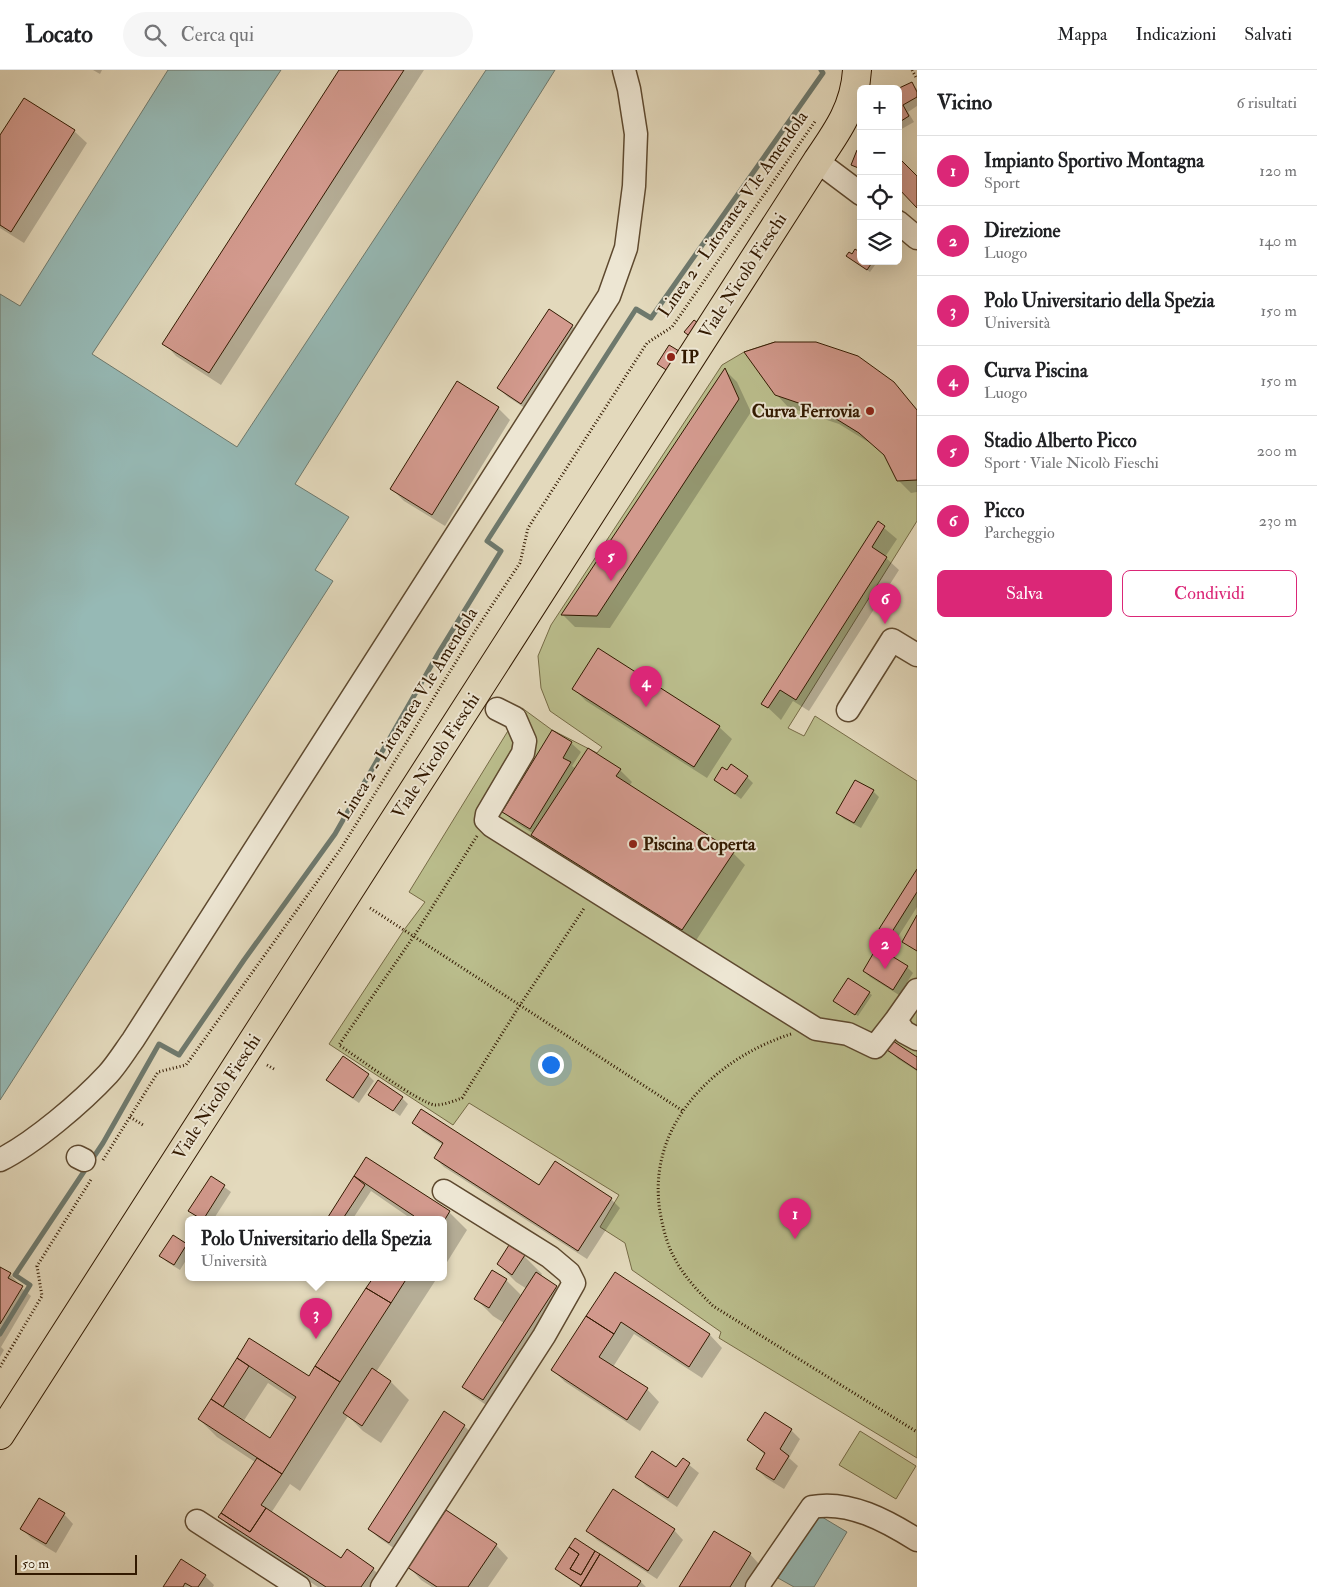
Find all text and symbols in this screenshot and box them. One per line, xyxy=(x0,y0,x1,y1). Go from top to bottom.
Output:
search box xyxy=(123,12,473,57)
text: Locato xyxy=(25,19,93,50)
icon: search xyxy=(141,21,169,49)
text: Cerca qui xyxy=(181,23,254,47)
text: Mappa xyxy=(1057,23,1107,46)
text: Indicazioni xyxy=(1135,23,1216,46)
text: Salvati xyxy=(1244,23,1292,46)
map controls xyxy=(857,85,902,265)
button: + xyxy=(857,85,902,130)
text: Vicino xyxy=(937,89,992,116)
text: 6 risultati xyxy=(1236,93,1297,113)
street label: Linea 2 - Litoranea V.le Amendola xyxy=(653,106,814,322)
button: − xyxy=(857,130,902,175)
text: Impianto Sportivo Montagna xyxy=(984,149,1204,173)
text: 1 xyxy=(950,161,956,181)
text: 120 m xyxy=(1259,161,1297,181)
text: Sport xyxy=(984,173,1020,193)
button: locate xyxy=(857,175,902,220)
street label: Viale Nicolò Fieschi xyxy=(694,209,792,343)
text: Direzione xyxy=(984,219,1061,243)
button: layers xyxy=(857,220,902,265)
text: 2 xyxy=(949,231,957,251)
text: 140 m xyxy=(1259,231,1297,251)
text: Luogo xyxy=(984,243,1027,263)
text: Polo Universitario della Spezia xyxy=(984,289,1214,313)
text: 3 xyxy=(950,301,956,321)
text: 150 m xyxy=(1260,301,1297,321)
text: Università xyxy=(984,313,1050,333)
place label: IP xyxy=(681,346,699,369)
marker: IP xyxy=(665,351,677,363)
text: Curva Piscina xyxy=(984,359,1088,383)
text: 4 xyxy=(949,371,957,391)
text: 150 m xyxy=(1260,371,1297,391)
text: Luogo xyxy=(984,383,1027,403)
place label: Curva Ferrovia xyxy=(752,400,861,423)
marker: Curva Ferrovia xyxy=(864,405,876,417)
text: Stadio Alberto Picco xyxy=(984,429,1137,453)
text: 5 xyxy=(949,441,957,461)
text: 200 m xyxy=(1257,441,1297,461)
text: Sport · Viale Nicolò Fieschi xyxy=(984,453,1159,473)
text: Picco xyxy=(984,499,1024,523)
text: 6 xyxy=(949,511,957,531)
text: 230 m xyxy=(1259,511,1297,531)
text: Parcheggio xyxy=(984,523,1055,543)
pin: 5 xyxy=(595,540,627,581)
button: Salva xyxy=(937,570,1112,617)
button: Condividi xyxy=(1122,570,1297,617)
pin: 6 xyxy=(869,583,901,624)
street label: Linea 2 - Litoranea V.le Amendola xyxy=(333,603,483,825)
pin: 4 xyxy=(630,666,662,707)
street label: Viale Nicolò Fieschi xyxy=(387,689,485,823)
place label: Piscina Coperta xyxy=(643,833,756,856)
marker: Piscina Coperta xyxy=(627,838,639,850)
pin: 2 xyxy=(869,928,901,969)
street label: Viale Nicolò Fieschi xyxy=(168,1030,266,1164)
your location xyxy=(538,1052,564,1078)
pin: 1 xyxy=(779,1198,811,1239)
popup xyxy=(185,1216,447,1281)
text: Polo Universitario della Spezia xyxy=(201,1227,431,1251)
text: Università xyxy=(201,1251,267,1271)
pin: 3 xyxy=(300,1298,332,1339)
scale bar xyxy=(15,1552,138,1575)
text: 50 m xyxy=(22,1555,49,1572)

